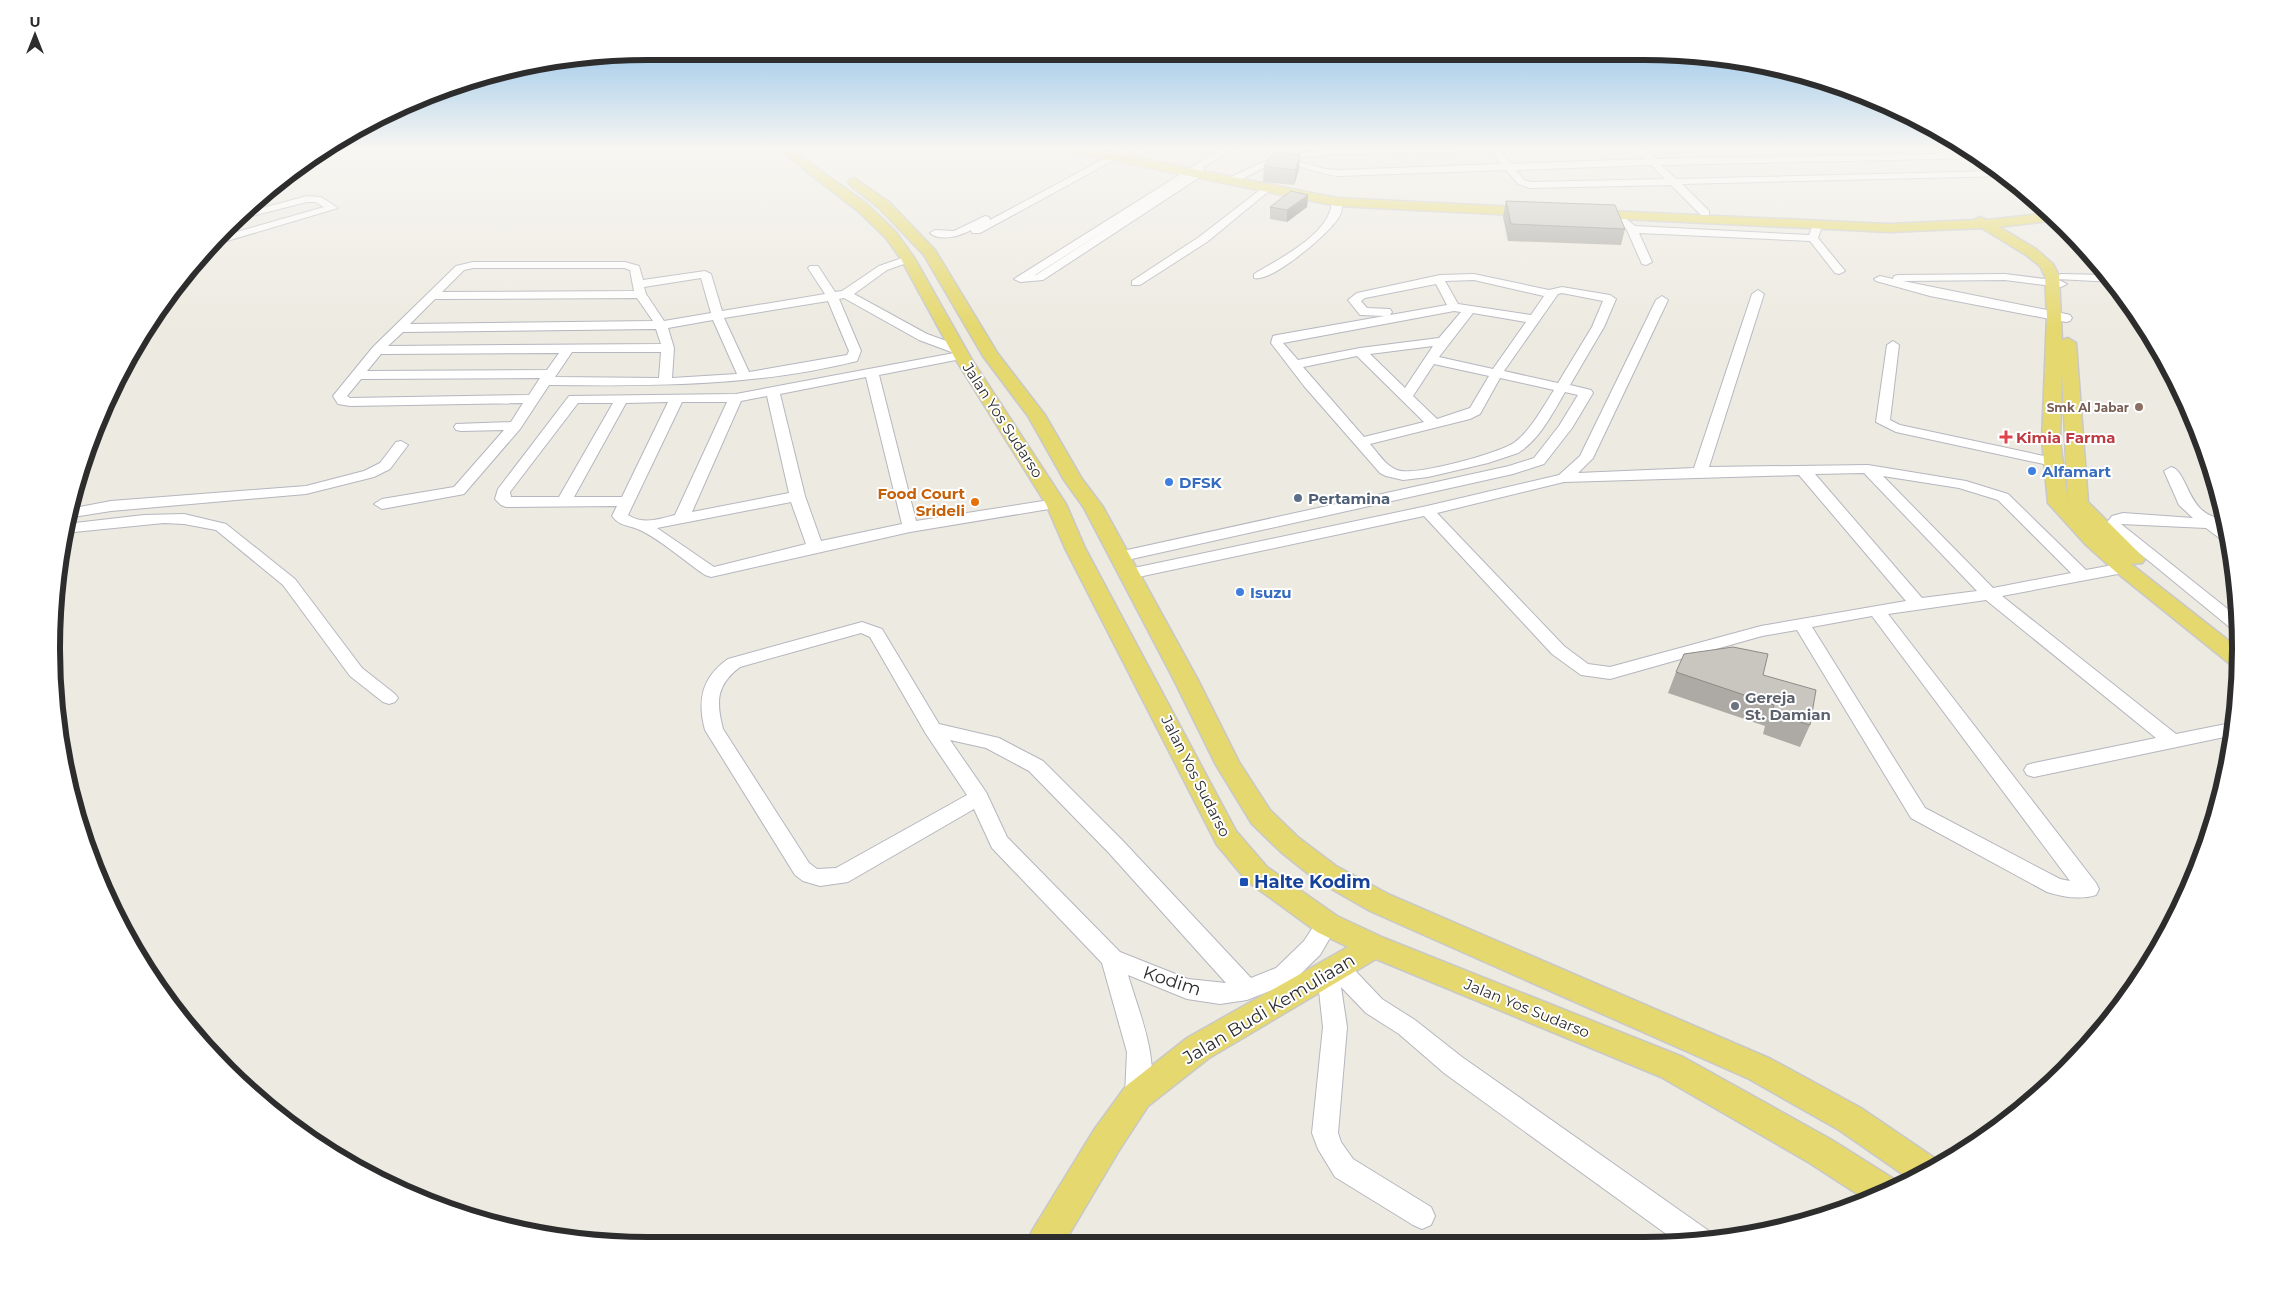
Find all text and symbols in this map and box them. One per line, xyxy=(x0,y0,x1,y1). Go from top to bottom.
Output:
north arrow xyxy=(10,10,60,60)
text: U xyxy=(29,13,41,31)
street label: Jalan Yos Sudarso xyxy=(958,358,1047,481)
place label: Smk Al Jabar xyxy=(2047,400,2129,415)
marker: Smk Al Jabar xyxy=(2133,401,2145,413)
place label: Kimia Farma xyxy=(2016,428,2115,447)
marker: Kimia Farma xyxy=(2000,431,2012,443)
place label: Alfamart xyxy=(2041,462,2112,481)
marker: Alfamart xyxy=(2026,465,2038,477)
place label: DFSK xyxy=(1179,473,1223,492)
marker: DFSK xyxy=(1163,476,1175,488)
place label: Food Court Srideli xyxy=(877,484,965,520)
place label: Pertamina xyxy=(1308,489,1390,508)
marker: Pertamina xyxy=(1292,492,1304,504)
marker: Food Court Srideli xyxy=(969,496,981,508)
place label: Isuzu xyxy=(1250,583,1292,602)
marker: Isuzu xyxy=(1234,586,1246,598)
place label: Gereja St. Damian xyxy=(1745,688,1831,724)
marker: Gereja St. Damian xyxy=(1729,700,1741,712)
street label: Jalan Yos Sudarso xyxy=(1157,711,1235,840)
place label: Halte Kodim xyxy=(1254,871,1371,893)
marker: Halte Kodim xyxy=(1238,876,1250,888)
street label: Jalan Budi Kemuliaan xyxy=(1178,949,1359,1070)
street label: Kodim xyxy=(1140,961,1204,1001)
street label: Jalan Yos Sudarso xyxy=(1461,974,1593,1042)

